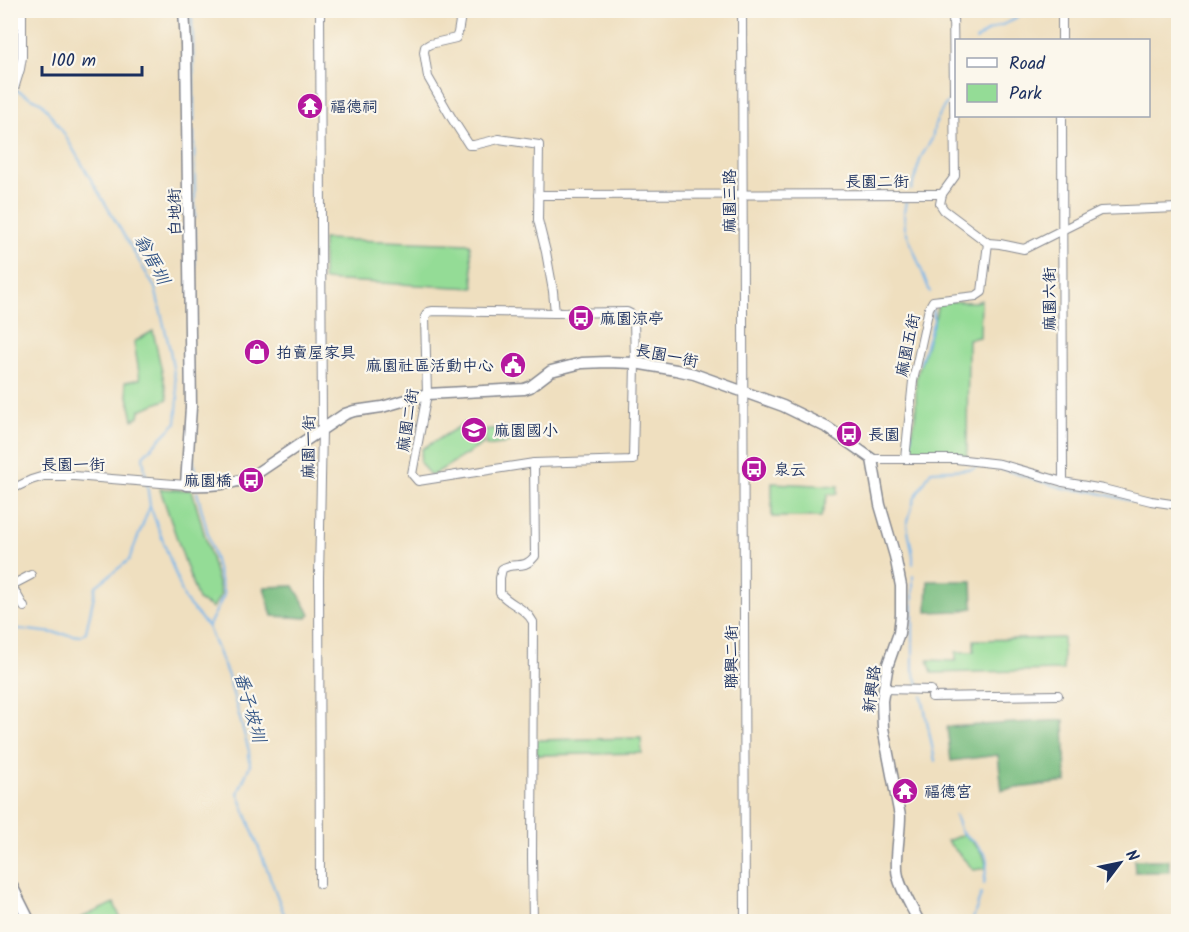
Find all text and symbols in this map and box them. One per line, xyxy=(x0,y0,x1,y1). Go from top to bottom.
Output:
scale bar xyxy=(42,39,142,77)
legend xyxy=(955,39,1150,117)
text: 100 m xyxy=(51,47,96,76)
text: Road xyxy=(1009,50,1046,79)
text: Park xyxy=(1009,80,1042,109)
temple icon: 福德祠 xyxy=(295,91,325,121)
place label: 福德祠 xyxy=(330,95,378,120)
street label: 麻園三路 xyxy=(718,169,743,233)
street label: 長園二街 xyxy=(845,170,909,195)
street label: 白地街 xyxy=(163,188,188,236)
water label: 翁厝圳 xyxy=(125,229,177,292)
street label: 麻園六街 xyxy=(1038,267,1063,331)
bus stop icon: 麻園涼亭 xyxy=(566,303,596,333)
place label: 麻園涼亭 xyxy=(600,307,664,332)
street label: 麻園五街 xyxy=(890,311,927,379)
shop icon: 拍賣屋家具 xyxy=(242,337,272,367)
street label: 長園一街 xyxy=(633,338,701,375)
place label: 拍賣屋家具 xyxy=(276,341,356,366)
public building icon: 麻園社區活動中心 xyxy=(498,350,528,380)
place label: 麻園社區活動中心 xyxy=(366,354,494,379)
street label: 麻園二街 xyxy=(391,387,426,454)
street label: 麻園一街 xyxy=(296,415,323,479)
school or university icon: 麻園國小 xyxy=(459,415,489,445)
place label: 麻園國小 xyxy=(494,419,558,444)
bus stop icon: 長園 xyxy=(834,419,864,449)
place label: 長園 xyxy=(868,423,900,448)
street label: 長園一街 xyxy=(41,453,105,478)
bus stop icon: 泉云 xyxy=(739,454,769,484)
place label: 泉云 xyxy=(774,458,806,483)
bus stop icon: 麻園橋 xyxy=(236,465,266,495)
place label: 麻園橋 xyxy=(184,469,232,494)
street label: 聯興二街 xyxy=(720,625,745,689)
street label: 新興路 xyxy=(857,664,888,715)
water label: 番子坡圳 xyxy=(225,669,273,748)
temple icon: 福德宮 xyxy=(890,776,920,806)
place label: 福德宮 xyxy=(924,780,972,805)
north arrow xyxy=(1090,833,1150,893)
text: N xyxy=(1118,845,1145,867)

